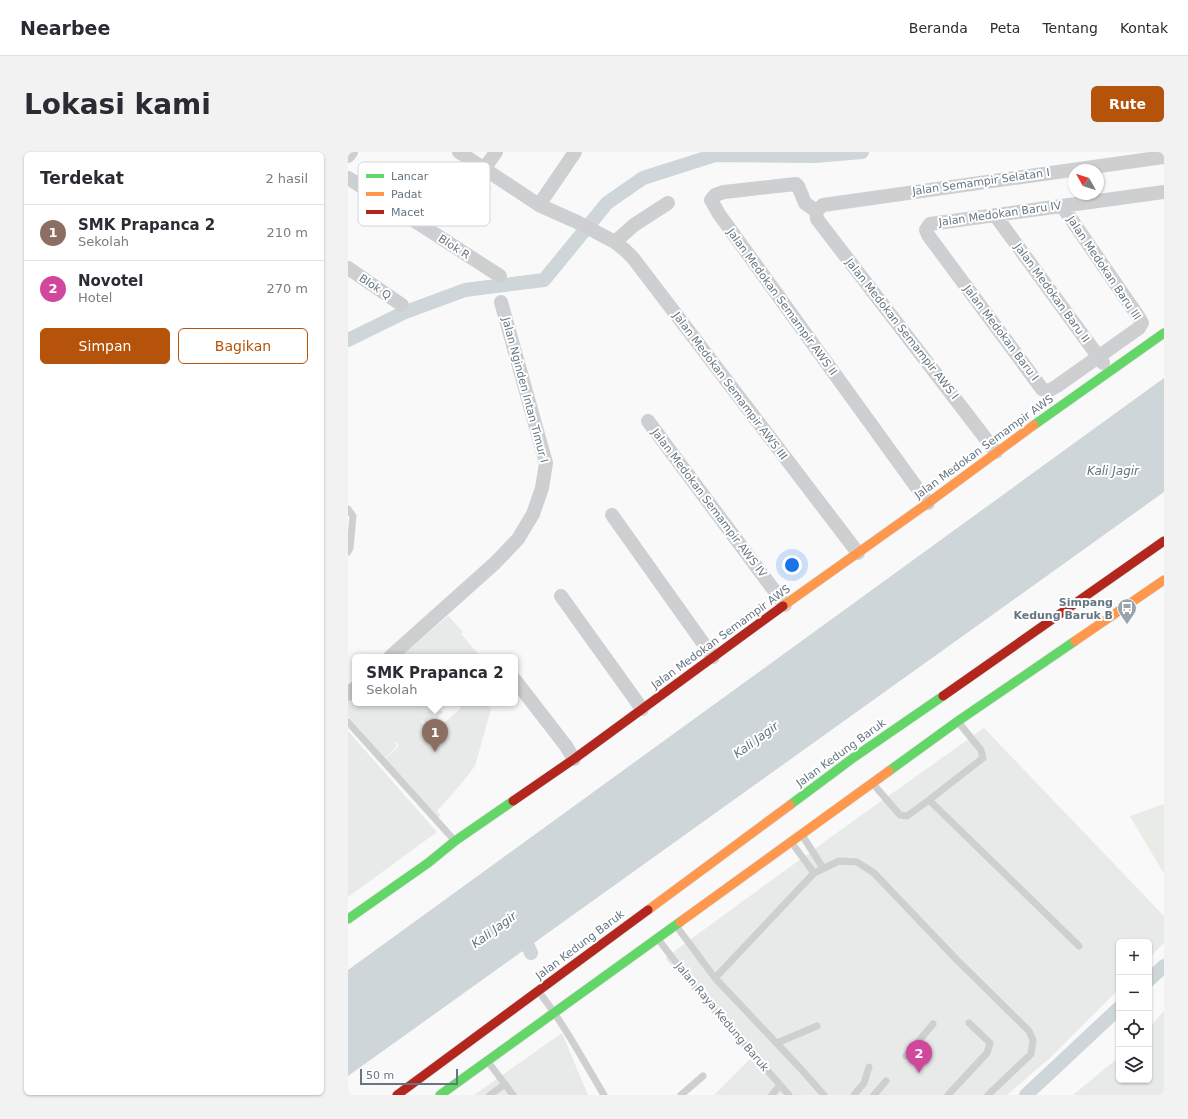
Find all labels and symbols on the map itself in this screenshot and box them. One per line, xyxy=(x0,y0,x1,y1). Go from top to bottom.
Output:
legend xyxy=(358,162,490,226)
north arrow xyxy=(1068,164,1104,200)
street label: Jalan Semampir Selatan I xyxy=(911,166,1051,198)
text: Lancar xyxy=(391,170,429,183)
text: Padat xyxy=(391,188,423,201)
street label: Jalan Medokan Baru IV xyxy=(937,199,1063,229)
text: Macet xyxy=(391,206,425,219)
street label: Jalan Medokan Baru III xyxy=(1064,213,1144,322)
street label: Jalan Medokan Semampir AWS II xyxy=(724,225,840,378)
street label: Blok R xyxy=(436,232,472,262)
street label: Jalan Medokan Baru II xyxy=(1011,240,1092,345)
street label: Jalan Medokan Semampir AWS I xyxy=(842,255,961,402)
street label: Blok Q xyxy=(357,272,394,303)
street label: Jalan Medokan Baru I xyxy=(960,282,1041,383)
street label: Jalan Medokan Semampir AWS III xyxy=(670,309,790,462)
street label: Jalan Nginden Intan Timur I xyxy=(499,315,551,464)
street label: Jalan Medokan Semampir AWS xyxy=(911,392,1056,502)
street label: Jalan Medokan Semampir AWS IV xyxy=(648,425,769,580)
water label: Kali Jagir xyxy=(1087,464,1140,478)
your location xyxy=(782,555,802,575)
street label: Jalan Medokan Semampir AWS xyxy=(648,582,793,692)
place label: Simpang Kedung Baruk B xyxy=(1013,596,1113,622)
bus stop icon: Simpang Kedung Baruk B xyxy=(1116,597,1138,625)
street label: Jalan Kedung Baruk xyxy=(793,716,889,790)
water label: Kali Jagir xyxy=(731,718,782,761)
pin: 1 xyxy=(422,719,448,752)
street label: Jalan Kedung Baruk xyxy=(532,907,627,983)
water label: Kali Jagir xyxy=(469,908,520,951)
street label: Jalan Raya Kedung Baruk xyxy=(672,959,772,1075)
pin: 2 xyxy=(906,1040,932,1073)
scale bar xyxy=(360,1067,458,1086)

